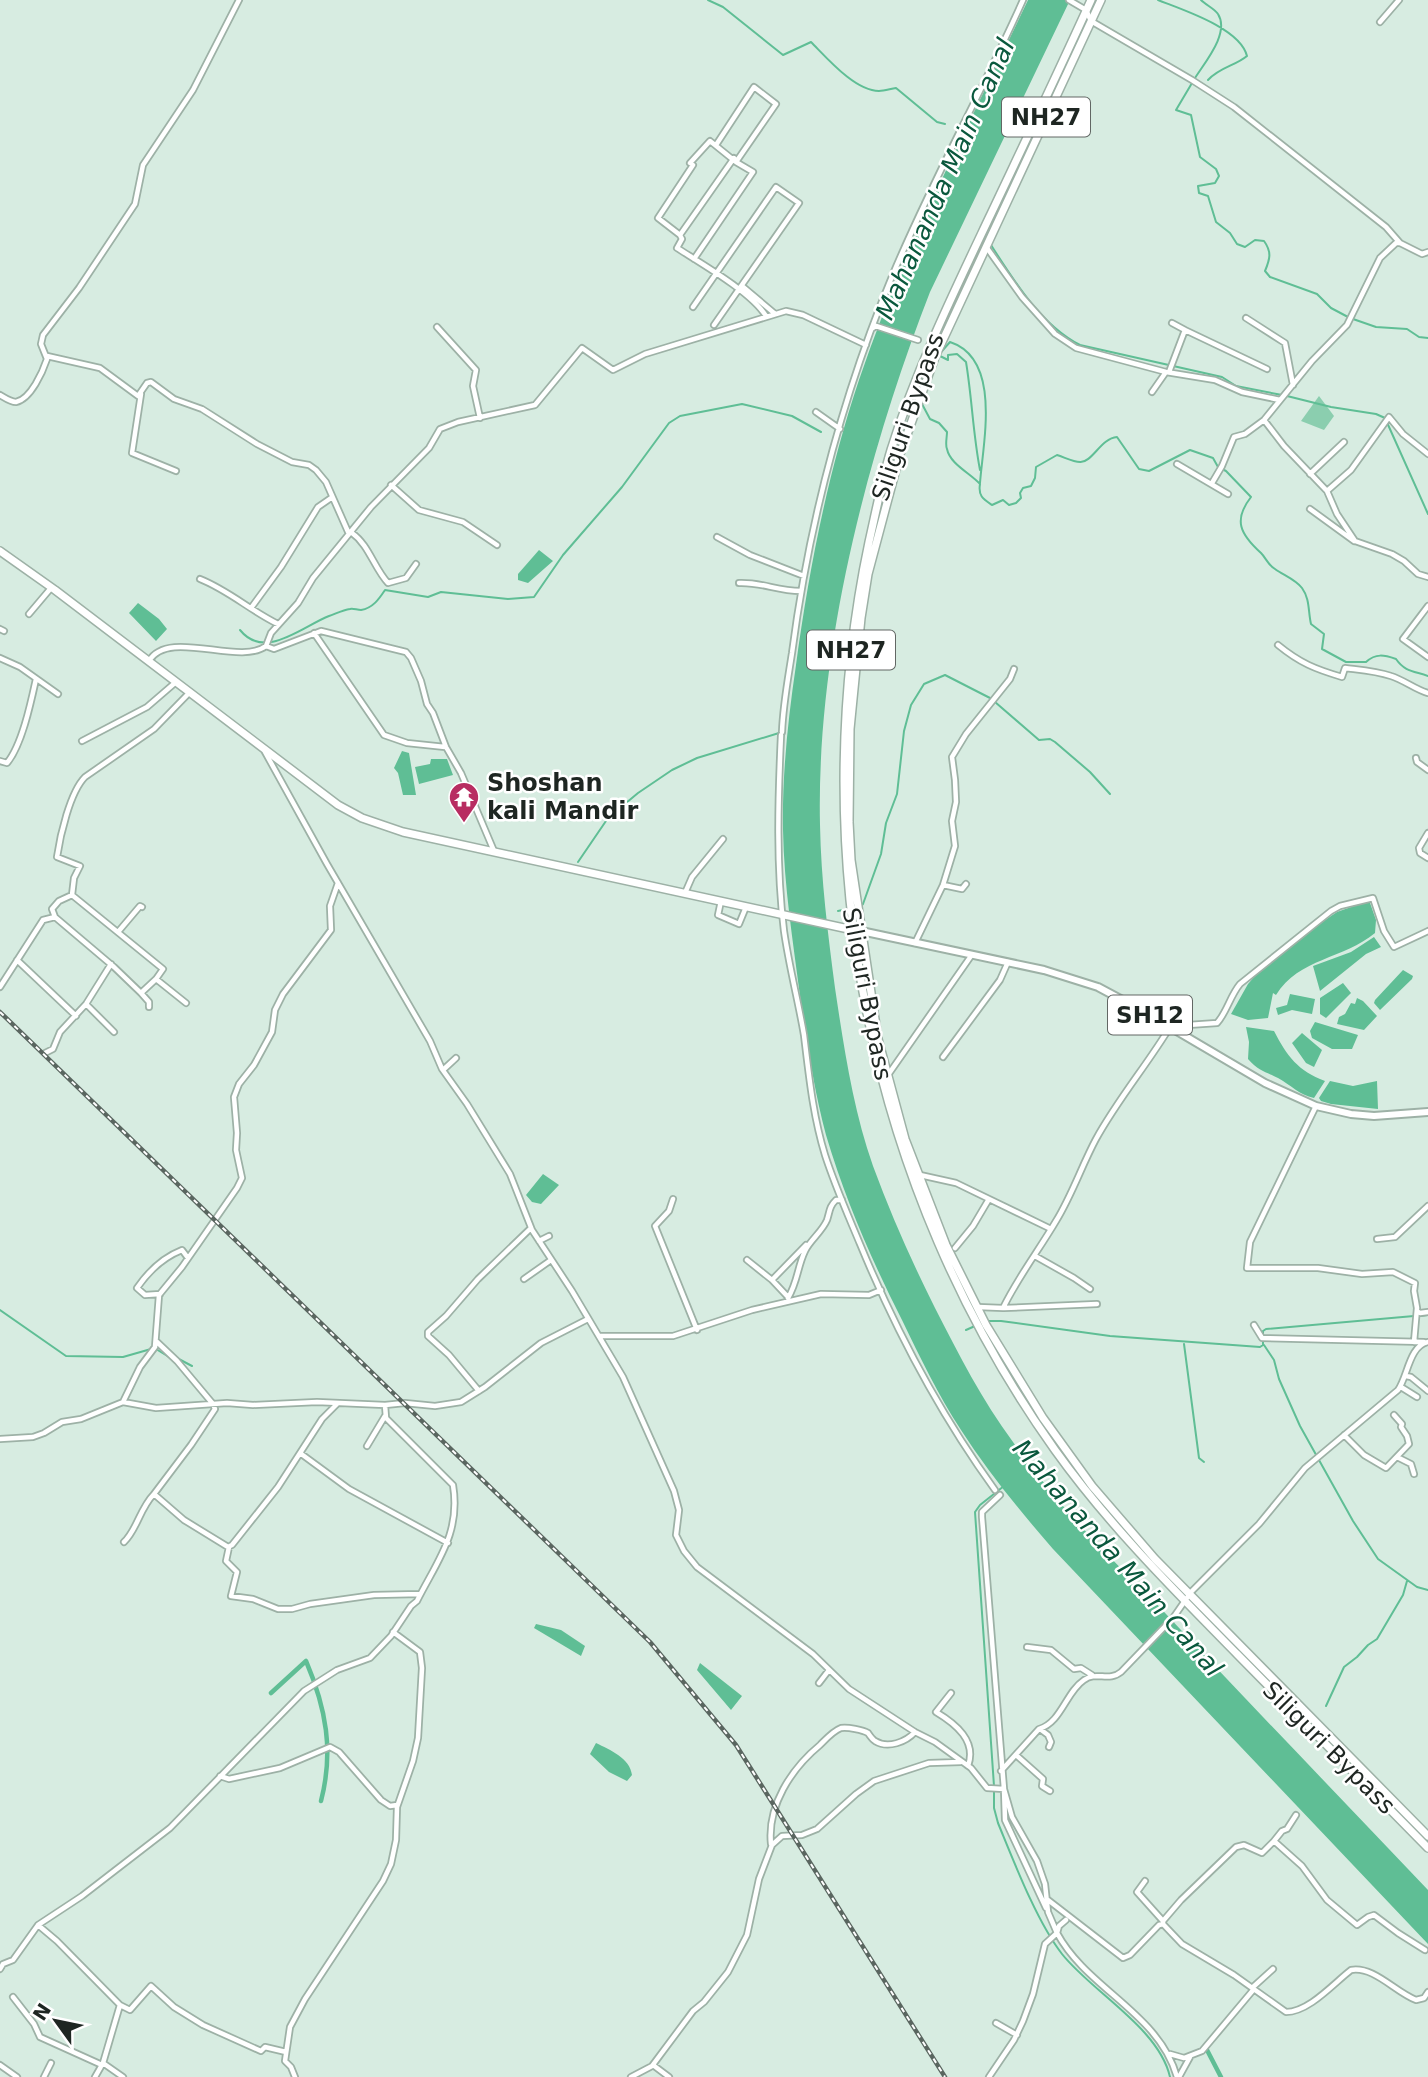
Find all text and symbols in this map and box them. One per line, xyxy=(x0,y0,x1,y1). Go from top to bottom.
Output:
water label: Mahananda Main Canal xyxy=(869,33,1021,324)
road number: NH27 xyxy=(1002,98,1090,136)
street label: Siliguri Bypass xyxy=(866,329,950,505)
road number: NH27 xyxy=(807,630,895,670)
place label: Shoshan kali Mandir xyxy=(487,769,639,825)
temple icon: Shoshan kali Mandir xyxy=(447,780,481,824)
street label: Siliguri Bypass xyxy=(837,905,897,1083)
road number: SH12 xyxy=(1108,996,1192,1034)
water label: Mahananda Main Canal xyxy=(1007,1433,1230,1683)
street label: Siliguri Bypass xyxy=(1257,1676,1401,1820)
north arrow xyxy=(21,1986,91,2056)
text: N xyxy=(28,1999,55,2024)

